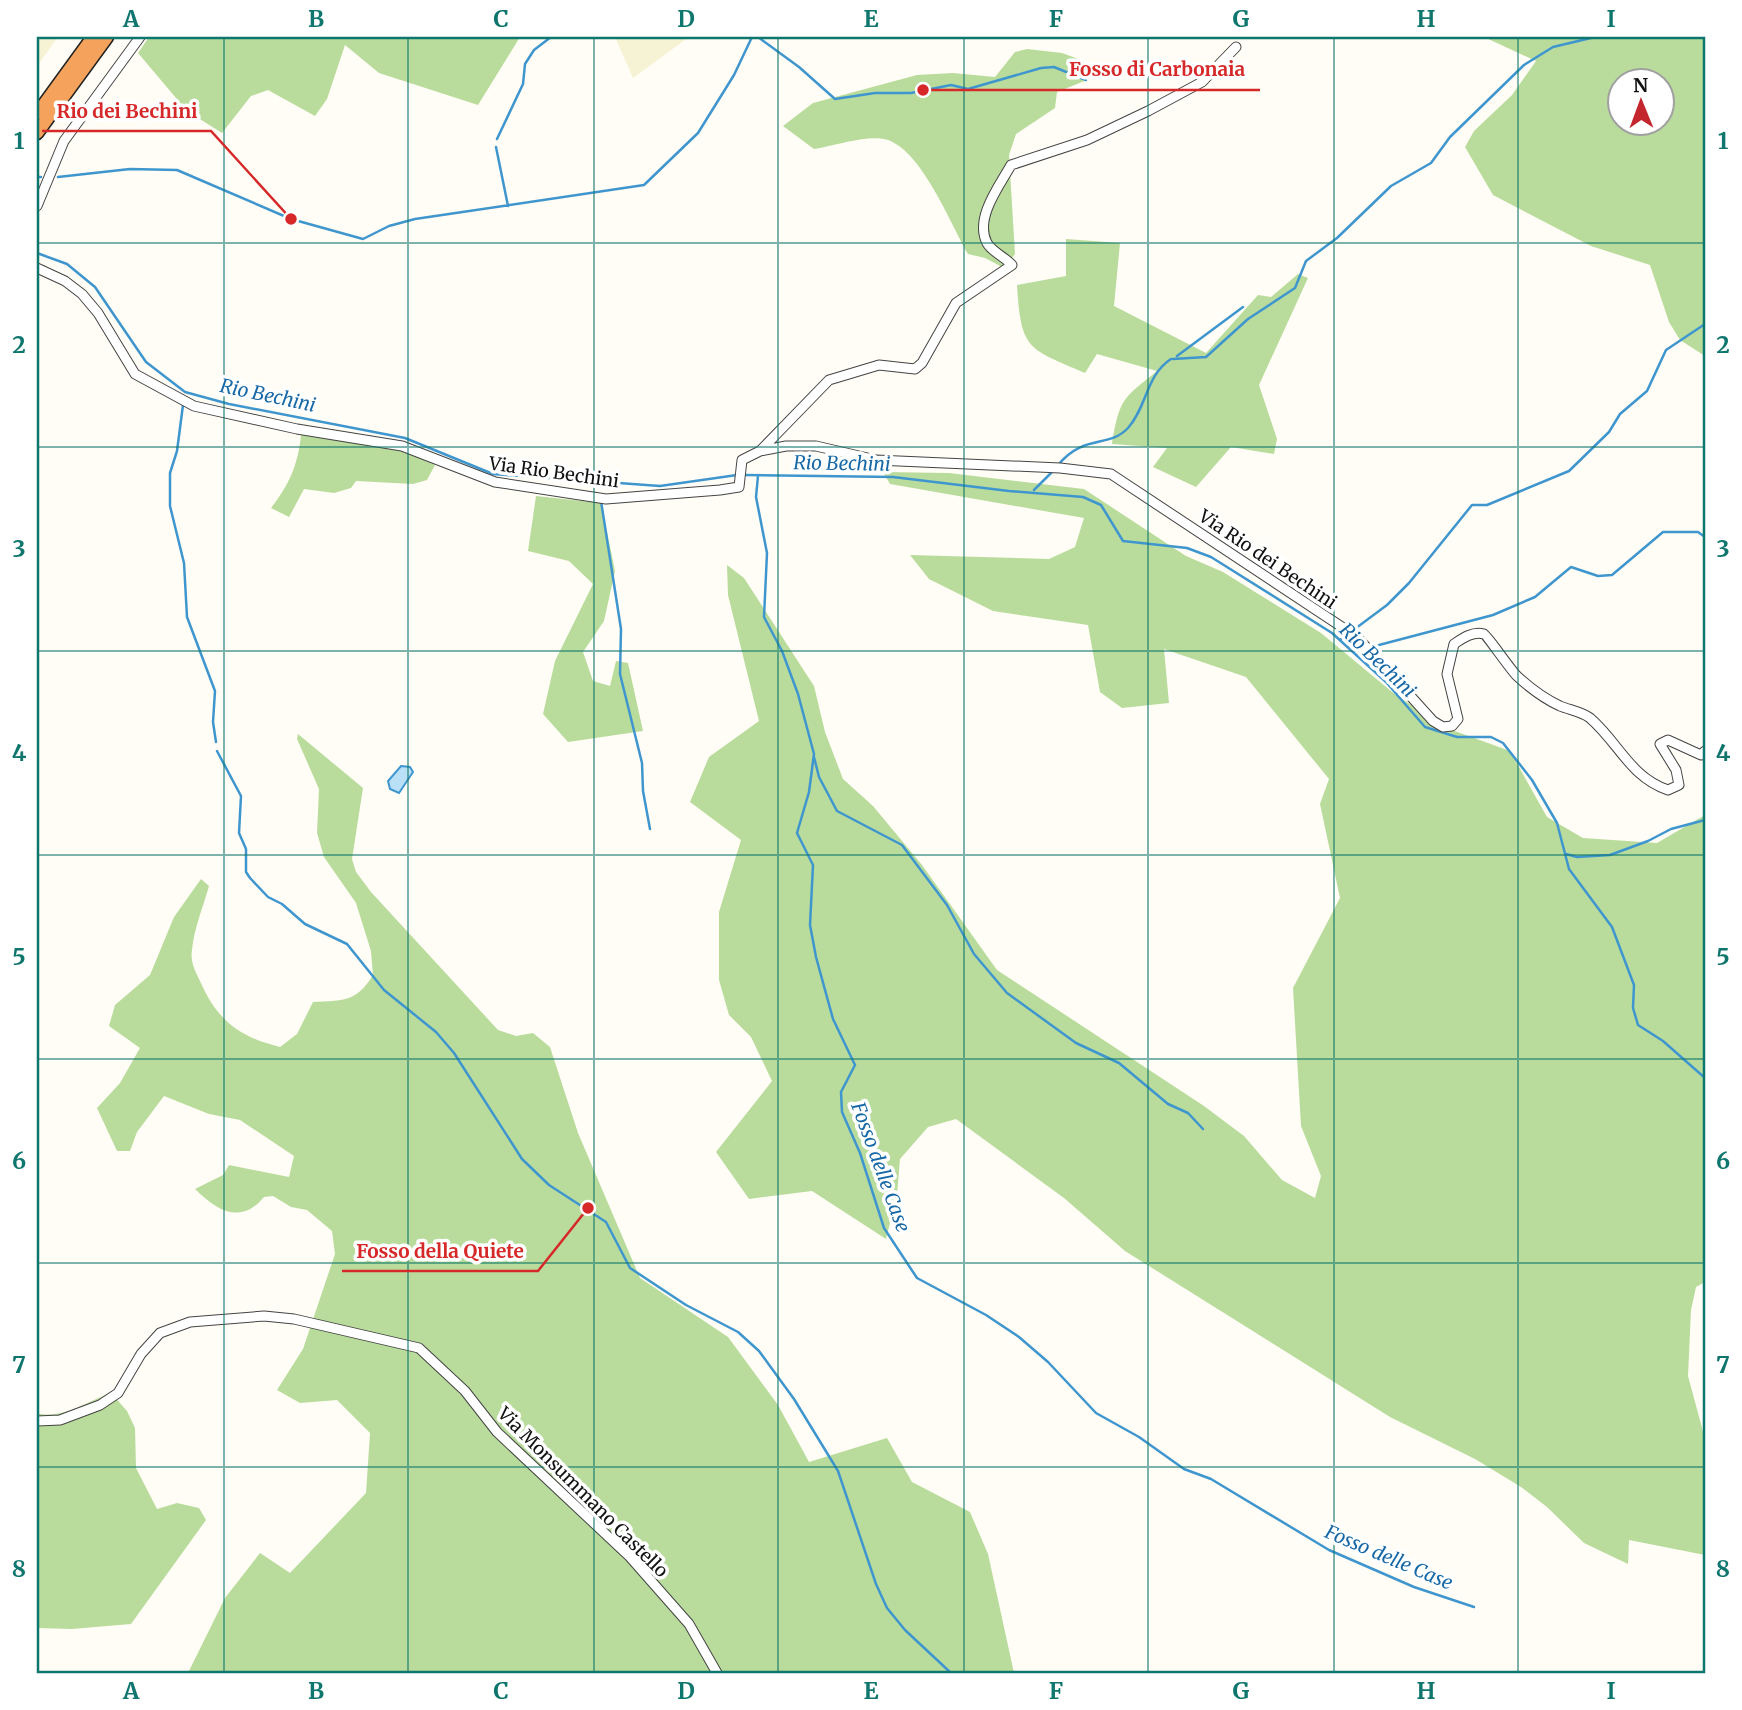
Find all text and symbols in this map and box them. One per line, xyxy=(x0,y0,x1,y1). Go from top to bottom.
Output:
text: A xyxy=(122,4,140,33)
text: B xyxy=(308,4,324,33)
text: C xyxy=(493,4,509,33)
text: D xyxy=(677,4,695,33)
text: E xyxy=(863,4,879,33)
text: F xyxy=(1049,4,1063,33)
text: G xyxy=(1233,4,1250,33)
text: H xyxy=(1417,4,1436,33)
text: I xyxy=(1606,4,1616,33)
callout: Fosso di Carbonaia xyxy=(1055,50,1260,90)
text: Fosso di Carbonaia xyxy=(1069,57,1245,81)
north arrow xyxy=(1606,66,1676,136)
text: N xyxy=(1633,73,1648,97)
callout: Rio dei Bechini xyxy=(42,91,211,131)
text: Rio dei Bechini xyxy=(56,99,198,123)
text: 1 xyxy=(14,126,25,155)
text: 1 xyxy=(1718,126,1729,155)
text: 2 xyxy=(12,330,26,359)
text: 2 xyxy=(1716,330,1730,359)
water label: Rio Bechini xyxy=(218,373,318,417)
water label: Rio Bechini xyxy=(793,450,891,476)
street label: Via Rio Bechini xyxy=(486,451,621,493)
street label: Via Rio dei Bechini xyxy=(1194,504,1342,614)
text: 3 xyxy=(12,534,26,563)
text: 3 xyxy=(1716,534,1730,563)
water label: Rio Bechini xyxy=(1335,618,1421,702)
text: 4 xyxy=(12,738,27,767)
text: 4 xyxy=(1716,738,1731,767)
text: 5 xyxy=(12,942,26,971)
text: 5 xyxy=(1716,942,1730,971)
water label: Fosso delle Case xyxy=(846,1098,916,1235)
text: 6 xyxy=(12,1146,26,1175)
text: 6 xyxy=(1716,1146,1730,1175)
callout: Fosso della Quiete xyxy=(342,1231,538,1271)
text: Fosso della Quiete xyxy=(356,1239,524,1263)
text: 7 xyxy=(12,1350,26,1379)
text: 7 xyxy=(1716,1350,1730,1379)
street label: Via Monsummano Castello xyxy=(492,1401,673,1582)
water label: Fosso delle Case xyxy=(1321,1519,1457,1595)
text: 8 xyxy=(12,1554,26,1583)
text: 8 xyxy=(1716,1554,1730,1583)
text: A xyxy=(122,1676,140,1705)
text: B xyxy=(308,1676,324,1705)
text: C xyxy=(493,1676,509,1705)
text: D xyxy=(677,1676,695,1705)
text: E xyxy=(863,1676,879,1705)
text: F xyxy=(1049,1676,1063,1705)
text: G xyxy=(1233,1676,1250,1705)
text: H xyxy=(1417,1676,1436,1705)
text: I xyxy=(1606,1676,1616,1705)

